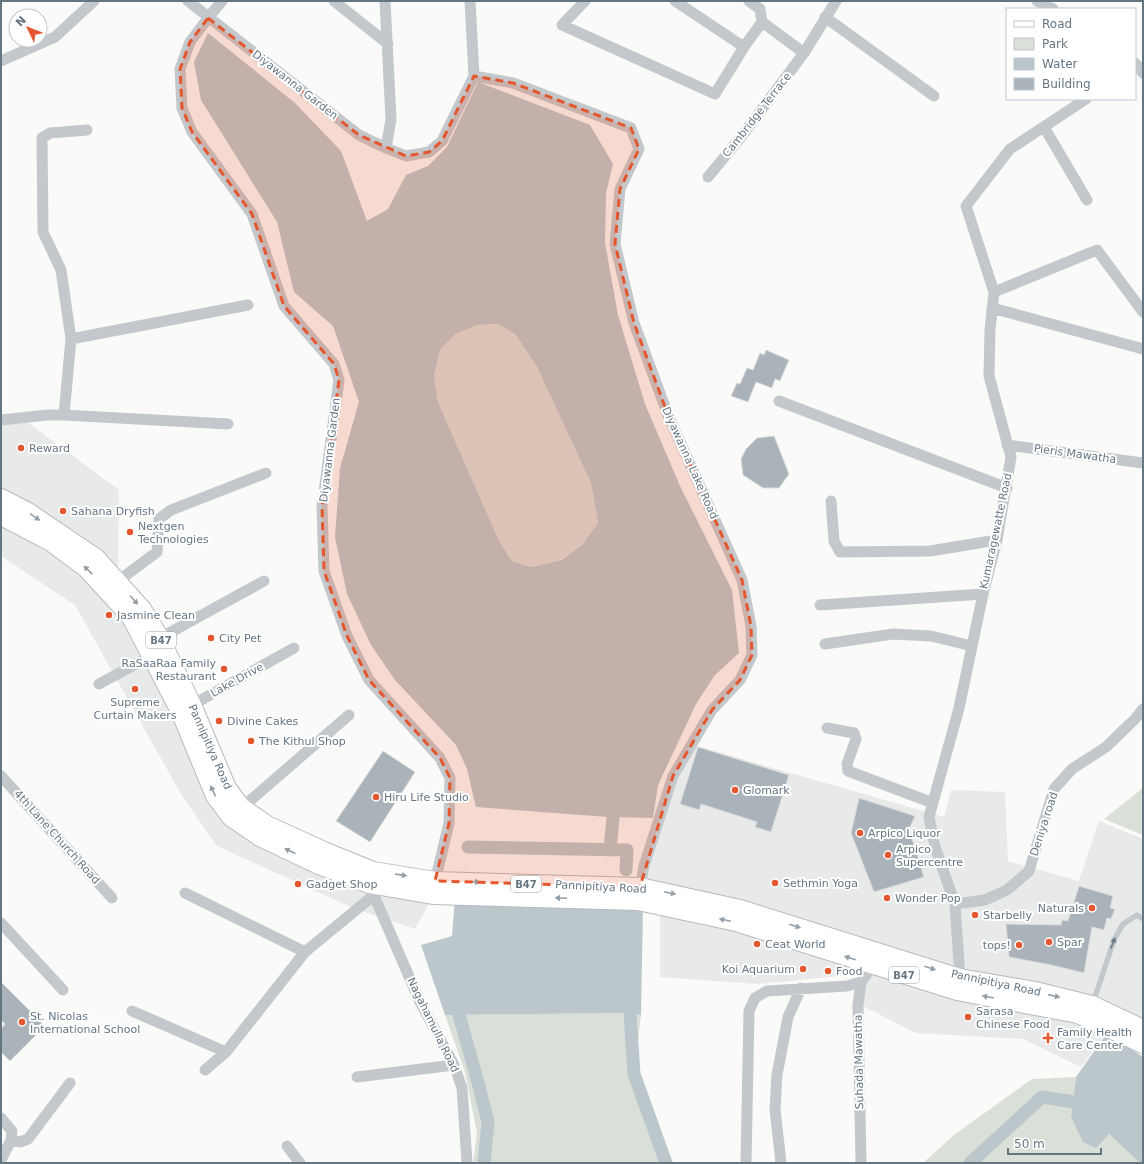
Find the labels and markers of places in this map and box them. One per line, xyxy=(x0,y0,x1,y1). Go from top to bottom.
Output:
place label: Reward xyxy=(29,442,70,455)
marker: Reward xyxy=(16,443,26,453)
place label: Sahana Dryfish xyxy=(71,505,155,518)
marker: Sahana Dryfish xyxy=(58,506,68,516)
place label: Nextgen Technologies xyxy=(137,520,209,546)
marker: Nextgen Technologies xyxy=(125,527,135,537)
place label: Jasmine Clean xyxy=(116,609,195,622)
marker: Jasmine Clean xyxy=(104,610,114,620)
place label: City Pet xyxy=(219,632,262,645)
marker: City Pet xyxy=(206,633,216,643)
place label: RaSaaRaa Family Restaurant xyxy=(122,657,217,683)
marker: RaSaaRaa Family Restaurant xyxy=(219,664,229,674)
marker: Supreme Curtain Makers xyxy=(130,684,140,694)
place label: Supreme Curtain Makers xyxy=(94,696,177,722)
place label: Divine Cakes xyxy=(227,715,298,728)
marker: Divine Cakes xyxy=(214,716,224,726)
place label: The Kithul Shop xyxy=(258,735,346,748)
marker: The Kithul Shop xyxy=(246,736,256,746)
place label: Glomark xyxy=(743,784,790,797)
marker: Glomark xyxy=(730,785,740,795)
place label: Hiru Life Studio xyxy=(384,791,469,804)
marker: Hiru Life Studio xyxy=(371,792,381,802)
place label: Arpico Liquor xyxy=(868,827,941,840)
marker: Arpico Liquor xyxy=(855,828,865,838)
place label: Arpico Supercentre xyxy=(896,843,963,869)
marker: Arpico Supercentre xyxy=(883,850,893,860)
place label: Sethmin Yoga xyxy=(783,877,858,890)
place label: Gadget Shop xyxy=(306,878,377,891)
marker: Sethmin Yoga xyxy=(770,878,780,888)
marker: Gadget Shop xyxy=(293,879,303,889)
place label: Wonder Pop xyxy=(895,892,961,905)
marker: Wonder Pop xyxy=(882,893,892,903)
place label: Naturals xyxy=(1038,902,1084,915)
marker: Naturals xyxy=(1087,903,1097,913)
place label: Starbelly xyxy=(983,909,1032,922)
marker: Starbelly xyxy=(970,910,980,920)
place label: Spar xyxy=(1057,936,1083,949)
marker: Spar xyxy=(1044,937,1054,947)
place label: Ceat World xyxy=(765,938,826,951)
marker: Ceat World xyxy=(752,939,762,949)
place label: tops! xyxy=(983,939,1011,952)
marker: tops! xyxy=(1014,940,1024,950)
place label: Koi Aquarium xyxy=(722,963,795,976)
marker: Koi Aquarium xyxy=(798,964,808,974)
place label: Food xyxy=(836,965,862,978)
marker: Food xyxy=(823,966,833,976)
place label: Sarasa Chinese Food xyxy=(976,1005,1050,1031)
place label: St. Nicolas International School xyxy=(30,1010,140,1036)
marker: Sarasa Chinese Food xyxy=(963,1012,973,1022)
marker: St. Nicolas International School xyxy=(17,1017,27,1027)
place label: Family Health Care Center xyxy=(1057,1026,1132,1052)
marker: Family Health Care Center xyxy=(1042,1032,1054,1044)

